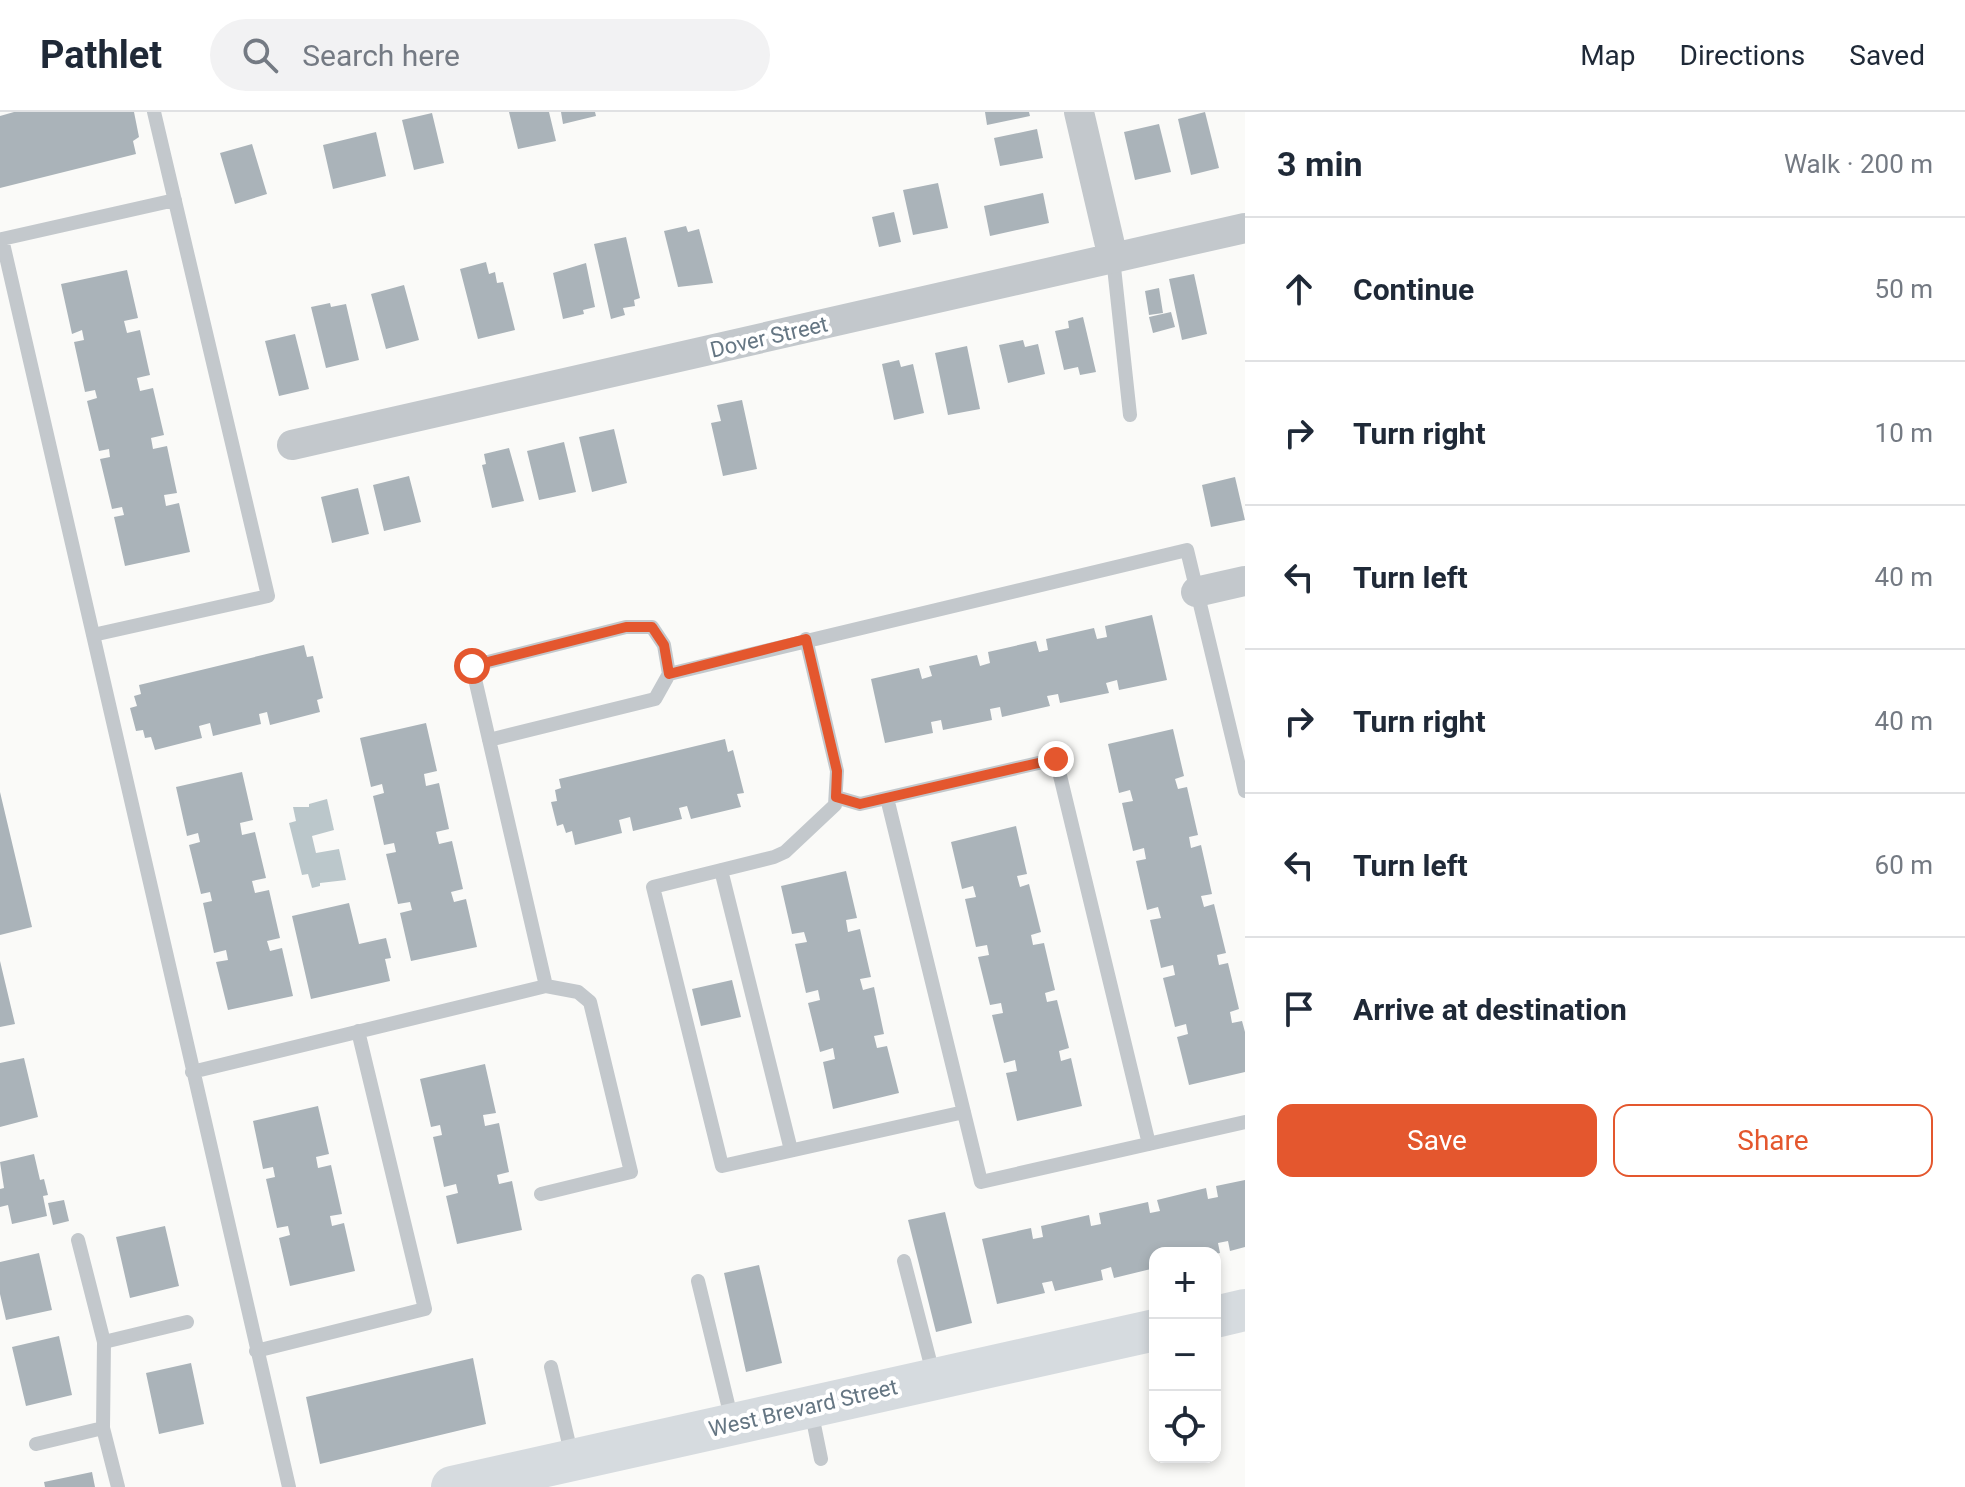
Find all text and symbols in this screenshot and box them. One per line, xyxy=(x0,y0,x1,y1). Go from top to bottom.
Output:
search box xyxy=(210,19,770,91)
text: Pathlet xyxy=(40,33,162,77)
icon: search xyxy=(238,33,282,77)
text: Search here xyxy=(302,38,460,73)
text: Map xyxy=(1580,39,1636,72)
text: Directions xyxy=(1680,39,1805,72)
text: Saved xyxy=(1849,39,1925,72)
text: 3 min xyxy=(1277,144,1362,184)
text: Walk · 200 m xyxy=(1784,149,1933,179)
icon: ahead xyxy=(1277,267,1321,311)
text: Continue xyxy=(1353,272,1474,307)
text: 50 m xyxy=(1875,274,1933,304)
street label: Dover Street xyxy=(708,311,830,363)
icon: right xyxy=(1277,411,1321,455)
text: Turn right xyxy=(1353,416,1486,451)
text: 10 m xyxy=(1875,418,1933,448)
icon: left xyxy=(1277,555,1321,599)
text: Turn left xyxy=(1353,560,1468,595)
text: 40 m xyxy=(1875,562,1933,592)
route start xyxy=(454,648,490,684)
icon: right xyxy=(1277,699,1321,743)
text: Turn right xyxy=(1353,704,1486,739)
text: 40 m xyxy=(1875,706,1933,736)
route end xyxy=(1038,741,1074,777)
icon: left xyxy=(1277,843,1321,887)
text: Turn left xyxy=(1353,848,1468,883)
text: 60 m xyxy=(1875,850,1933,880)
icon: arrive xyxy=(1277,987,1321,1031)
text: Arrive at destination xyxy=(1353,992,1627,1027)
button: Save xyxy=(1277,1104,1597,1177)
button: Share xyxy=(1613,1104,1933,1177)
map controls xyxy=(1149,1247,1221,1463)
button: + xyxy=(1149,1247,1221,1319)
button: − xyxy=(1149,1319,1221,1391)
street label: West Brevard Street xyxy=(706,1374,900,1442)
button: locate xyxy=(1149,1391,1221,1463)

